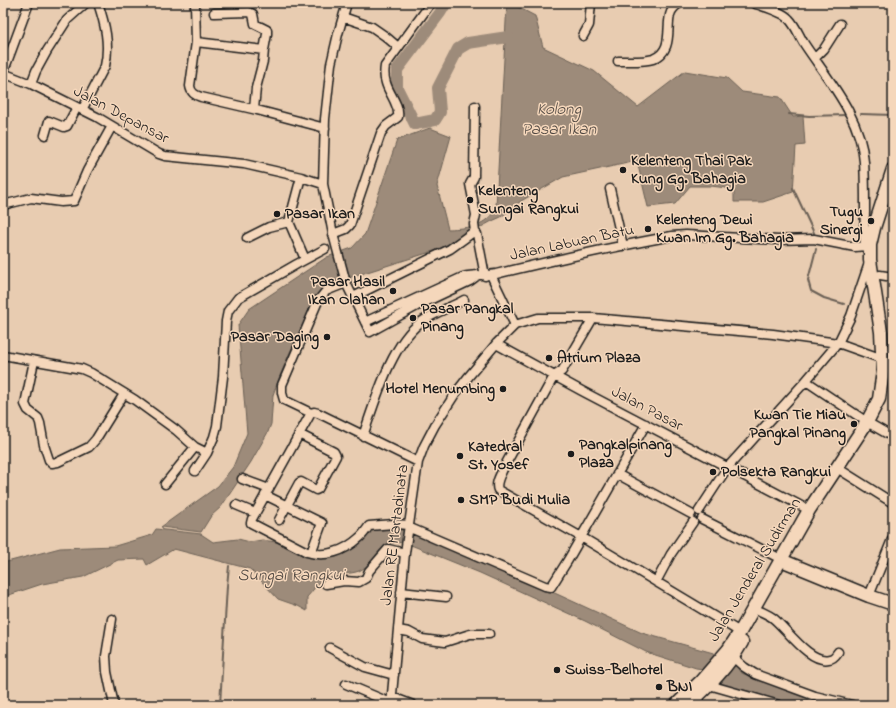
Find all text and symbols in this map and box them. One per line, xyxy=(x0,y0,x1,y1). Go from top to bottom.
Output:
street label: Jalan Depansar xyxy=(69,80,173,150)
water label: Kolong Pasar Ikan xyxy=(522,97,597,142)
place label: Kelenteng Thai Pak Kung Gg. Bahagia xyxy=(631,149,753,192)
marker: Kelenteng Thai Pak Kung Gg. Bahagia xyxy=(618,165,628,175)
place label: Kelenteng Sungai Rangkui xyxy=(478,179,579,222)
marker: Kelenteng Sungai Rangkui xyxy=(465,195,475,205)
place label: Tugu Sinergi xyxy=(820,200,863,243)
place label: Pasar Ikan xyxy=(285,202,355,226)
place label: Kelenteng Dewi Kwan Im Gg. Bahagia xyxy=(656,208,794,251)
marker: Pasar Ikan xyxy=(272,209,282,219)
marker: Tugu Sinergi xyxy=(866,216,876,226)
street label: Jalan Labuan Batu xyxy=(508,218,636,268)
marker: Kelenteng Dewi Kwan Im Gg. Bahagia xyxy=(643,224,653,234)
place label: Pasar Hasil Ikan Olahan xyxy=(308,270,385,312)
marker: Pasar Hasil Ikan Olahan xyxy=(388,286,398,296)
place label: Pasar Pangkal Pinang xyxy=(421,297,514,340)
marker: Pasar Pangkal Pinang xyxy=(408,313,418,323)
place label: Pasar Daging xyxy=(231,325,319,350)
marker: Pasar Daging xyxy=(322,332,332,342)
place label: Atrium Plaza xyxy=(557,346,641,370)
marker: Atrium Plaza xyxy=(544,353,554,363)
place label: Hotel Menumbing xyxy=(385,377,495,402)
street label: Jalan Pasar xyxy=(607,380,687,438)
marker: Hotel Menumbing xyxy=(498,384,508,394)
place label: Kwan Tie Miau Pangkal Pinang xyxy=(749,403,846,446)
marker: Kwan Tie Miau Pangkal Pinang xyxy=(849,419,859,429)
place label: Pangkalpinang Plaza xyxy=(579,433,672,475)
place label: Katedral St. Yosef xyxy=(468,435,529,477)
marker: Pangkalpinang Plaza xyxy=(566,449,576,459)
marker: Katedral St. Yosef xyxy=(455,451,465,461)
place label: Polsekta Rangkui xyxy=(721,460,831,485)
street label: Jalan RE Martadinata xyxy=(374,463,416,607)
marker: Polsekta Rangkui xyxy=(708,467,718,477)
place label: SMP Budi Mulia xyxy=(469,488,570,512)
street label: Jalan Jenderal Sudirman xyxy=(702,493,808,647)
marker: SMP Budi Mulia xyxy=(456,495,466,505)
water label: Sungai Rangkui xyxy=(237,563,347,589)
place label: Swiss-Belhotel xyxy=(565,658,663,682)
marker: Swiss-Belhotel xyxy=(552,665,562,675)
place label: BNI xyxy=(666,675,693,699)
marker: BNI xyxy=(654,682,664,692)

